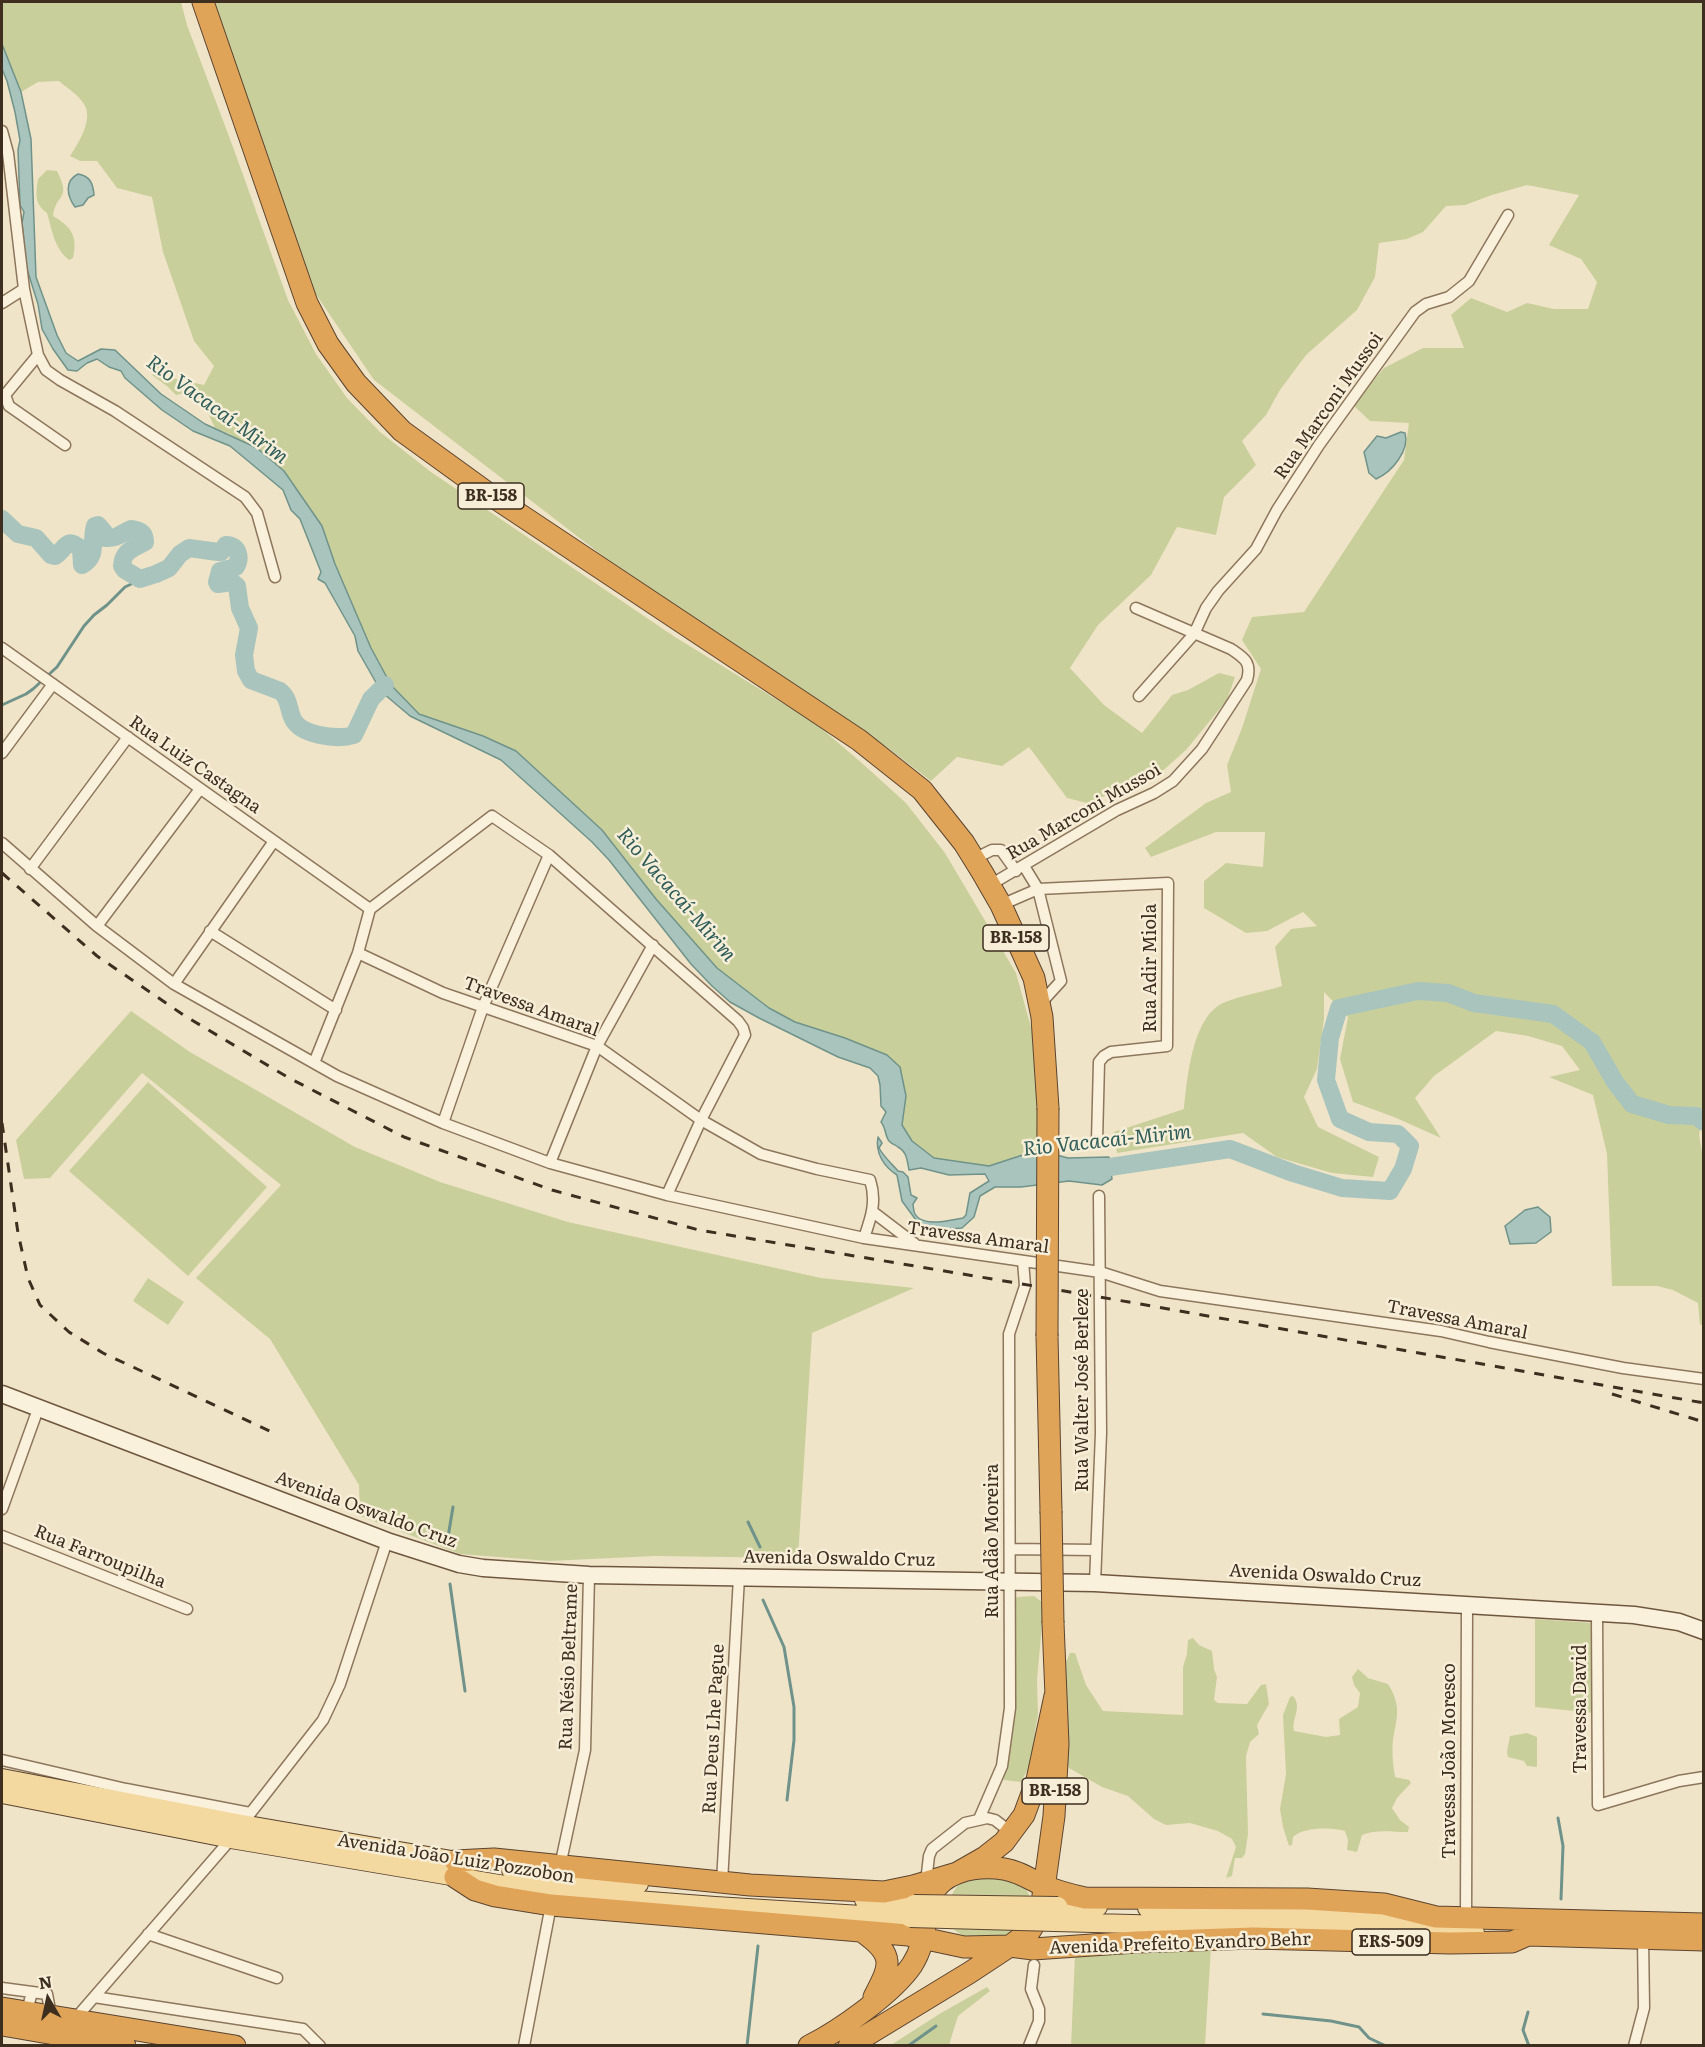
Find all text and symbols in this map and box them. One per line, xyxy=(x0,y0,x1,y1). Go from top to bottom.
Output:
street label: Rua Marconi Mussoi xyxy=(1270,328,1388,484)
water label: Rio Vacacaí-Mirim xyxy=(141,351,293,469)
road number: BR-158 xyxy=(458,483,524,509)
street label: Rua Luiz Castagna xyxy=(125,711,265,819)
street label: Rua Marconi Mussoi xyxy=(1003,759,1165,865)
water label: Rio Vacacaí-Mirim xyxy=(611,823,741,967)
street label: Rua Adir Miola xyxy=(1140,903,1162,1033)
road number: BR-158 xyxy=(983,925,1049,951)
street label: Travessa Amaral xyxy=(460,972,602,1042)
water label: Rio Vacacaí-Mirim xyxy=(1022,1120,1192,1162)
street label: Travessa Amaral xyxy=(906,1217,1050,1259)
street label: Rua Walter José Berleze xyxy=(1072,1288,1094,1492)
street label: Travessa Amaral xyxy=(1385,1296,1529,1344)
street label: Rua Adão Moreira xyxy=(982,1464,1004,1618)
street label: Avenida Oswaldo Cruz xyxy=(272,1467,460,1553)
street label: Rua Farroupilha xyxy=(31,1521,169,1593)
street label: Avenida Oswaldo Cruz xyxy=(743,1547,935,1571)
street label: Avenida Oswaldo Cruz xyxy=(1229,1560,1421,1592)
street label: Rua Nésio Beltrame xyxy=(555,1583,583,1751)
street label: Rua Deus Lhe Pague xyxy=(699,1643,729,1815)
street label: Travessa David xyxy=(1570,1644,1592,1774)
street label: Travessa João Moresco xyxy=(1439,1663,1461,1859)
road number: BR-158 xyxy=(1022,1778,1088,1804)
street label: Avenida João Luiz Pozzobon xyxy=(336,1830,576,1888)
street label: Avenida Prefeito Evandro Behr xyxy=(1049,1929,1311,1959)
road number: ERS-509 xyxy=(1352,1929,1430,1955)
text: N xyxy=(37,1968,54,1994)
north arrow xyxy=(18,1969,78,2029)

